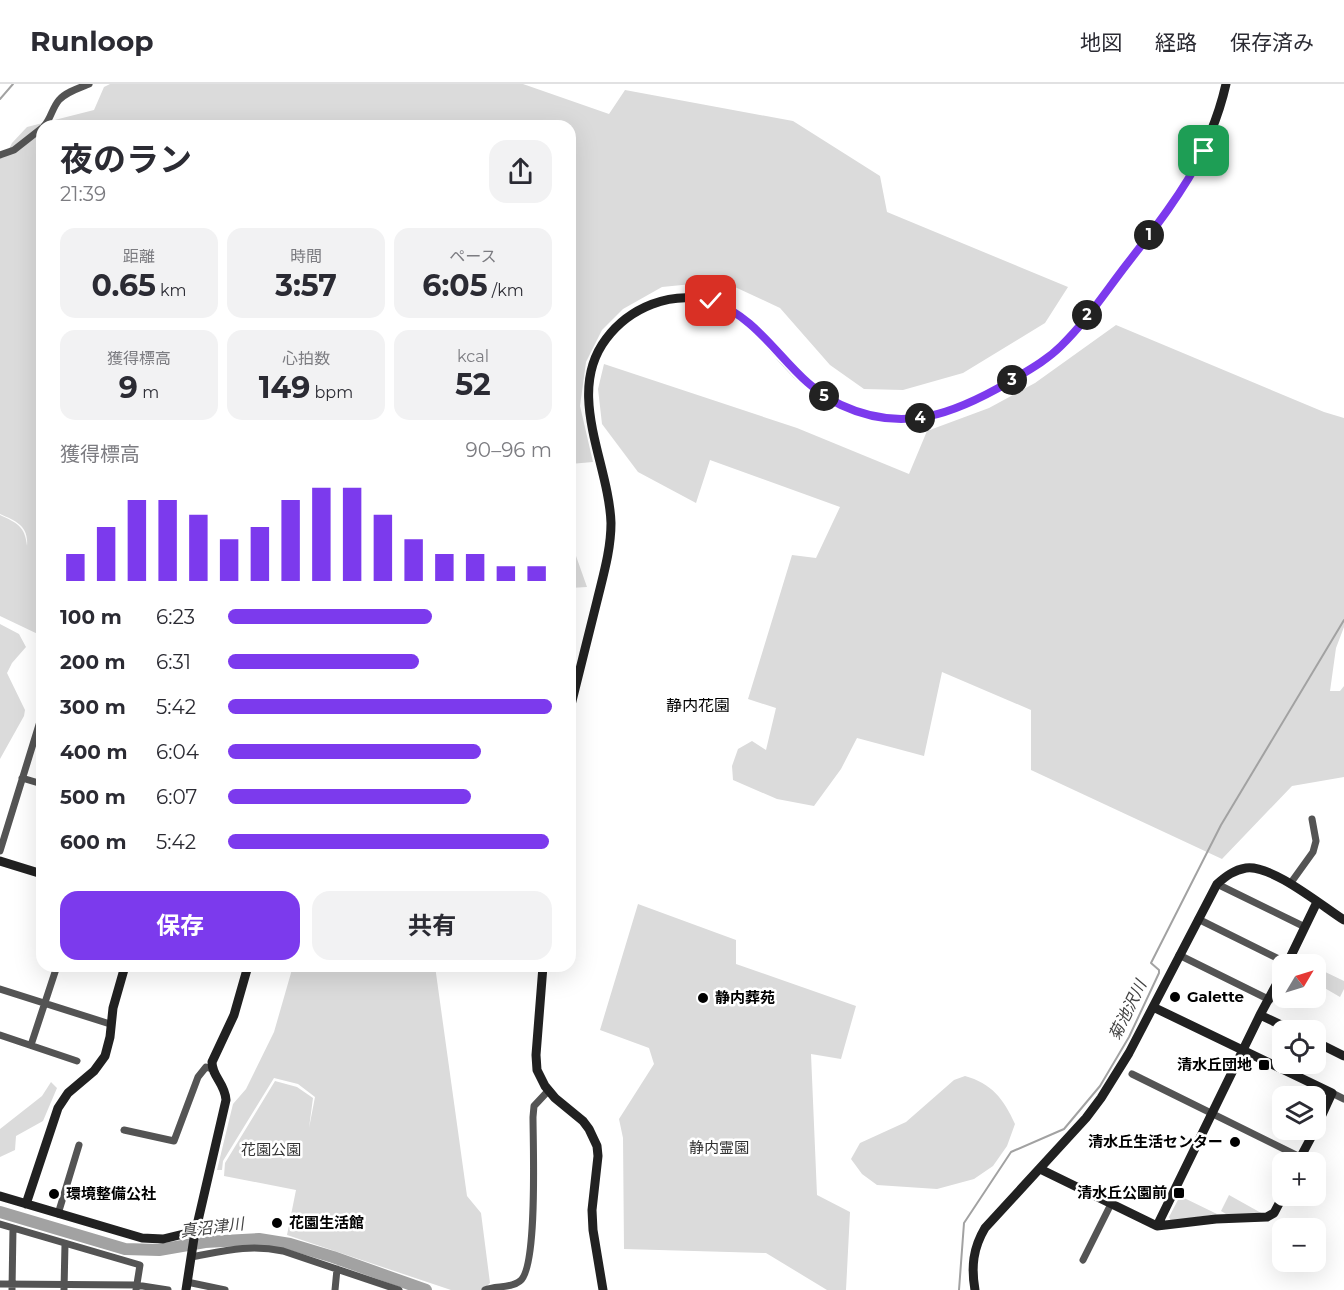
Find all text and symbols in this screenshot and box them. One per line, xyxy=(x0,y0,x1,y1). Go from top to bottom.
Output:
text: Runloop xyxy=(30,24,154,58)
text: 地図 xyxy=(1080,30,1122,55)
text: 経路 xyxy=(1155,30,1197,55)
text: 保存済み xyxy=(1230,30,1314,55)
pin xyxy=(1178,125,1229,176)
icon: arrive xyxy=(1187,134,1220,167)
text: 夜のラン xyxy=(60,139,192,179)
button: share xyxy=(489,140,552,203)
text: 21:39 xyxy=(60,182,106,206)
pin: 1 xyxy=(1134,220,1164,250)
text: 1 xyxy=(1146,225,1152,244)
text: 距離 xyxy=(123,247,155,266)
text: 時間 xyxy=(290,247,322,266)
text: ペース xyxy=(449,247,497,266)
text: 0.65 xyxy=(91,267,156,304)
text: 3:57 xyxy=(275,267,337,304)
text: 6:05 xyxy=(422,267,488,304)
pin xyxy=(685,275,736,326)
text: km xyxy=(156,281,187,300)
text: /km xyxy=(488,281,524,300)
icon: check xyxy=(694,284,727,317)
pin: 2 xyxy=(1072,300,1102,330)
text: 2 xyxy=(1082,305,1092,324)
text: kcal xyxy=(457,347,489,366)
text: 獲得標高 xyxy=(107,349,171,368)
text: 心拍数 xyxy=(282,349,330,368)
pin: 3 xyxy=(997,365,1027,395)
text: 52 xyxy=(455,366,491,403)
text: 9 xyxy=(119,369,138,406)
text: 149 xyxy=(259,369,310,406)
text: 3 xyxy=(1007,370,1017,389)
pin: 5 xyxy=(809,381,839,411)
text: m xyxy=(138,383,159,402)
text: bpm xyxy=(310,383,353,402)
text: 5 xyxy=(819,386,829,405)
pin: 4 xyxy=(905,403,935,433)
text: 4 xyxy=(914,408,926,427)
text: 90–96 m xyxy=(466,438,552,462)
text: 獲得標高 xyxy=(60,442,140,466)
text: 100 m xyxy=(60,605,122,629)
text: 6:23 xyxy=(156,605,195,629)
text: 200 m xyxy=(60,650,126,674)
text: 6:31 xyxy=(156,650,191,674)
text: 300 m xyxy=(60,695,126,719)
text: 5:42 xyxy=(156,695,196,719)
district label: 静内花園 xyxy=(666,696,730,715)
text: 400 m xyxy=(60,740,128,764)
text: 6:04 xyxy=(156,740,199,764)
text: 500 m xyxy=(60,785,126,809)
text: 6:07 xyxy=(156,785,197,809)
text: 600 m xyxy=(60,830,127,854)
text: 5:42 xyxy=(156,830,196,854)
button: 保存 xyxy=(60,891,300,960)
button: 共有 xyxy=(312,891,552,960)
north arrow xyxy=(1272,954,1326,1008)
map controls xyxy=(1272,954,1326,1272)
water label: 菊池沢川 xyxy=(1105,976,1151,1043)
place label: Galette xyxy=(1187,987,1244,1006)
place label: 静内葬苑 xyxy=(715,988,775,1007)
marker: Galette xyxy=(1168,990,1182,1004)
marker: 静内葬苑 xyxy=(696,991,710,1005)
button: locate xyxy=(1272,1020,1326,1074)
place label: 清水丘団地 xyxy=(1177,1055,1252,1074)
marker: 清水丘団地 xyxy=(1257,1058,1271,1072)
button: layers xyxy=(1272,1086,1326,1140)
place label: 清水丘生活センター xyxy=(1088,1132,1223,1151)
marker: 清水丘生活センター xyxy=(1228,1135,1242,1149)
park label: 静内霊園 xyxy=(689,1138,749,1157)
park label: 花園公園 xyxy=(241,1140,301,1159)
button: + xyxy=(1272,1152,1326,1206)
place label: 清水丘公園前 xyxy=(1077,1183,1167,1202)
place label: 環境整備公社 xyxy=(66,1184,156,1203)
marker: 清水丘公園前 xyxy=(1172,1186,1186,1200)
marker: 環境整備公社 xyxy=(47,1187,61,1201)
place label: 花園生活館 xyxy=(289,1213,364,1232)
water label: 真沼津川 xyxy=(179,1214,247,1241)
marker: 花園生活館 xyxy=(270,1216,284,1230)
button: − xyxy=(1272,1218,1326,1272)

